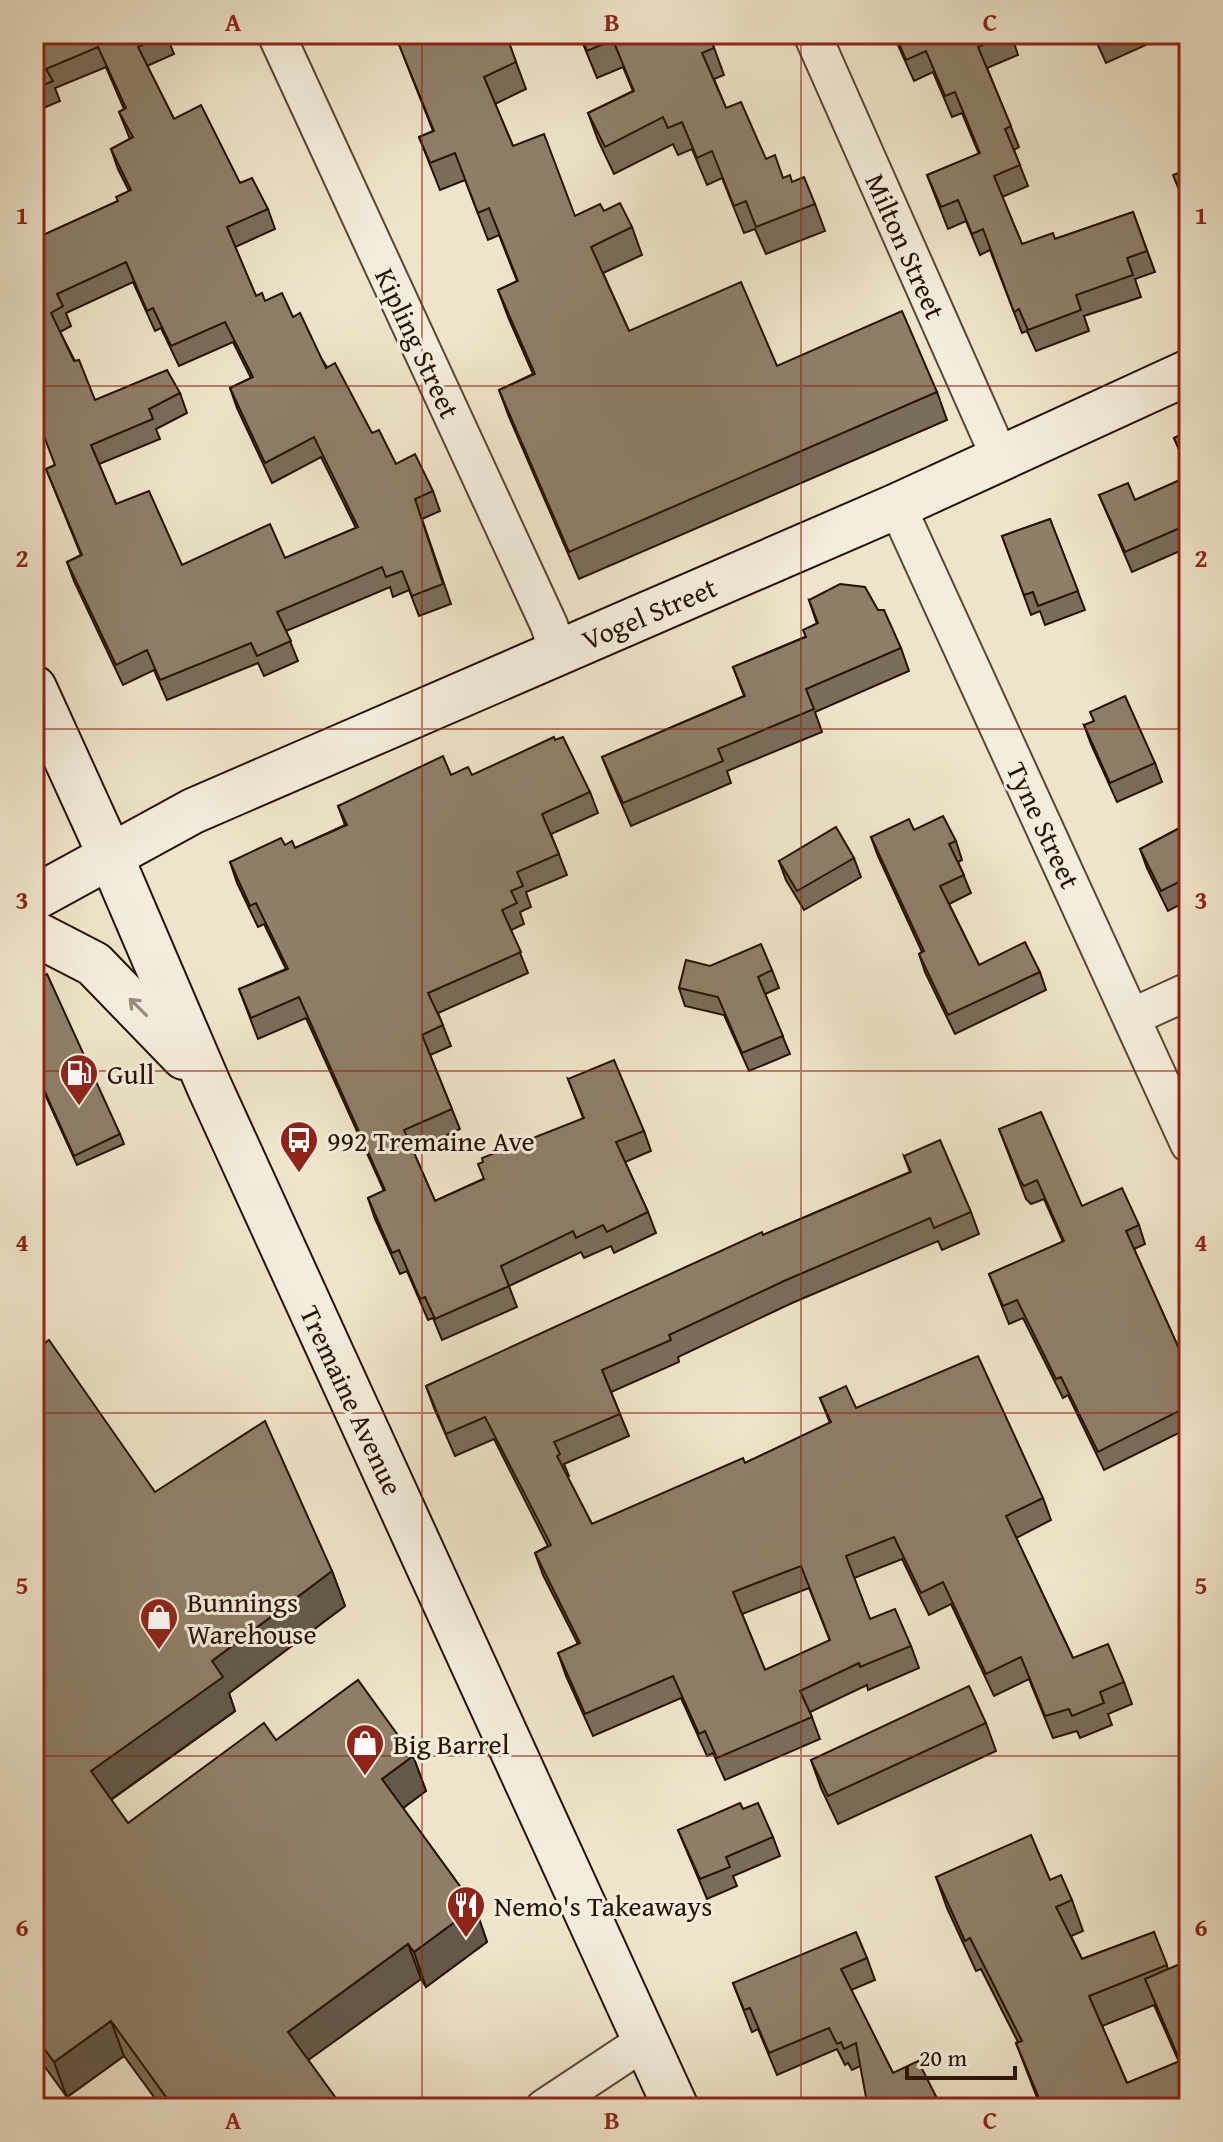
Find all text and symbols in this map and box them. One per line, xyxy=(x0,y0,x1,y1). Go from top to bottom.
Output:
text: A xyxy=(225,2,242,41)
text: B xyxy=(604,2,620,41)
text: C xyxy=(983,2,997,41)
street label: Milton Street xyxy=(856,167,956,326)
text: 1 xyxy=(15,195,29,234)
text: 1 xyxy=(1194,195,1208,234)
street label: Kipling Street xyxy=(365,261,471,425)
text: 2 xyxy=(15,538,29,577)
text: 2 xyxy=(1194,538,1208,577)
street label: Vogel Street xyxy=(575,566,723,660)
street label: Tyne Street xyxy=(997,755,1091,895)
text: 3 xyxy=(15,880,29,919)
text: 3 xyxy=(1194,880,1208,919)
one-way arrow xyxy=(129,997,148,1017)
fuel station icon: Gull xyxy=(58,1052,100,1107)
place label: Gull xyxy=(107,1053,155,1094)
bus stop icon: 992 Tremaine Ave xyxy=(278,1119,320,1174)
place label: 992 Tremaine Ave xyxy=(327,1120,535,1161)
text: 4 xyxy=(15,1222,29,1261)
text: 4 xyxy=(1194,1222,1208,1261)
street label: Tremaine Avenue xyxy=(290,1298,414,1502)
text: 5 xyxy=(15,1565,29,1604)
text: 5 xyxy=(1194,1565,1208,1604)
place label: Bunnings Warehouse xyxy=(187,1581,317,1654)
shop icon: Bunnings Warehouse xyxy=(138,1596,180,1651)
shop icon: Big Barrel xyxy=(344,1722,386,1777)
place label: Big Barrel xyxy=(393,1723,510,1764)
restaurant icon: Nemo's Takeaways xyxy=(445,1884,487,1939)
place label: Nemo's Takeaways xyxy=(494,1885,712,1926)
text: 6 xyxy=(15,1907,29,1946)
text: 6 xyxy=(1194,1907,1208,1946)
scale bar xyxy=(907,2030,1015,2080)
text: 20 m xyxy=(919,2040,967,2075)
text: A xyxy=(225,2100,242,2139)
text: B xyxy=(604,2100,620,2139)
text: C xyxy=(983,2100,997,2139)

